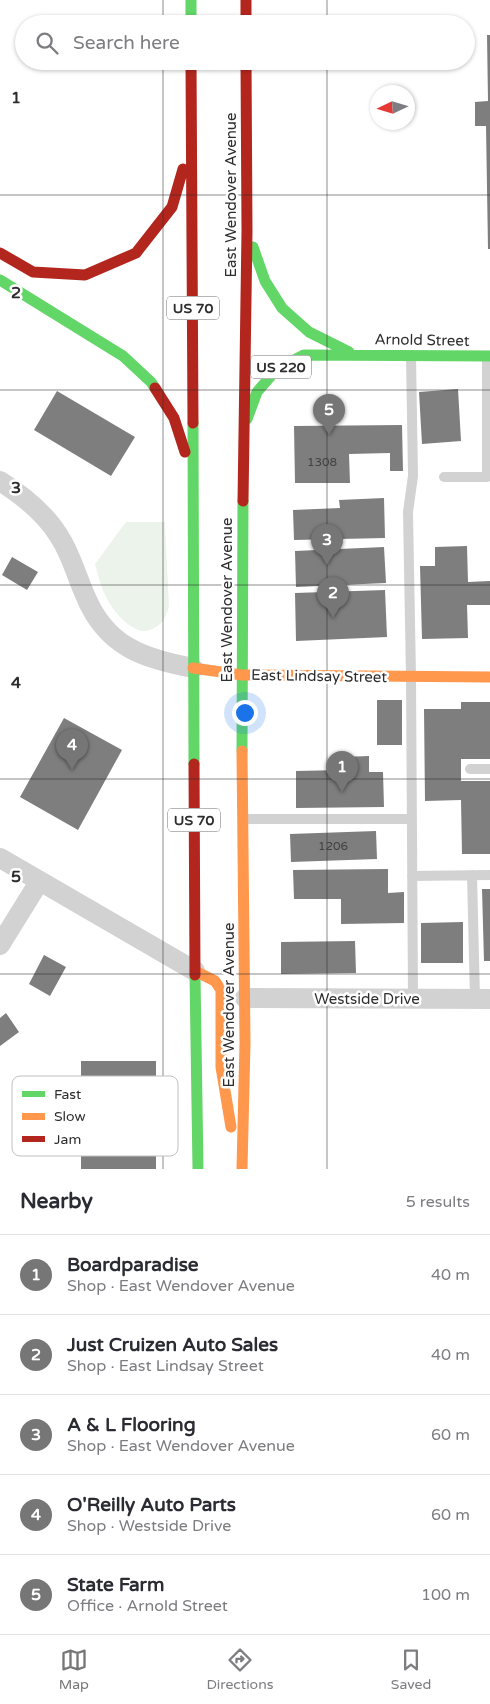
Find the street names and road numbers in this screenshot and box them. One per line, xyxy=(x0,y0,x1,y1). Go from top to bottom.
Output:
street label: East Wendover Avenue xyxy=(222,113,240,277)
road number: US 70 xyxy=(167,296,219,320)
street label: Arnold Street xyxy=(374,330,470,350)
road number: US 220 xyxy=(251,356,311,378)
street label: East Wendover Avenue xyxy=(218,518,236,682)
street label: East Lindsay Street xyxy=(251,666,387,686)
road number: US 70 xyxy=(168,808,220,832)
street label: East Wendover Avenue xyxy=(220,923,238,1087)
street label: Westside Drive xyxy=(314,990,420,1008)

